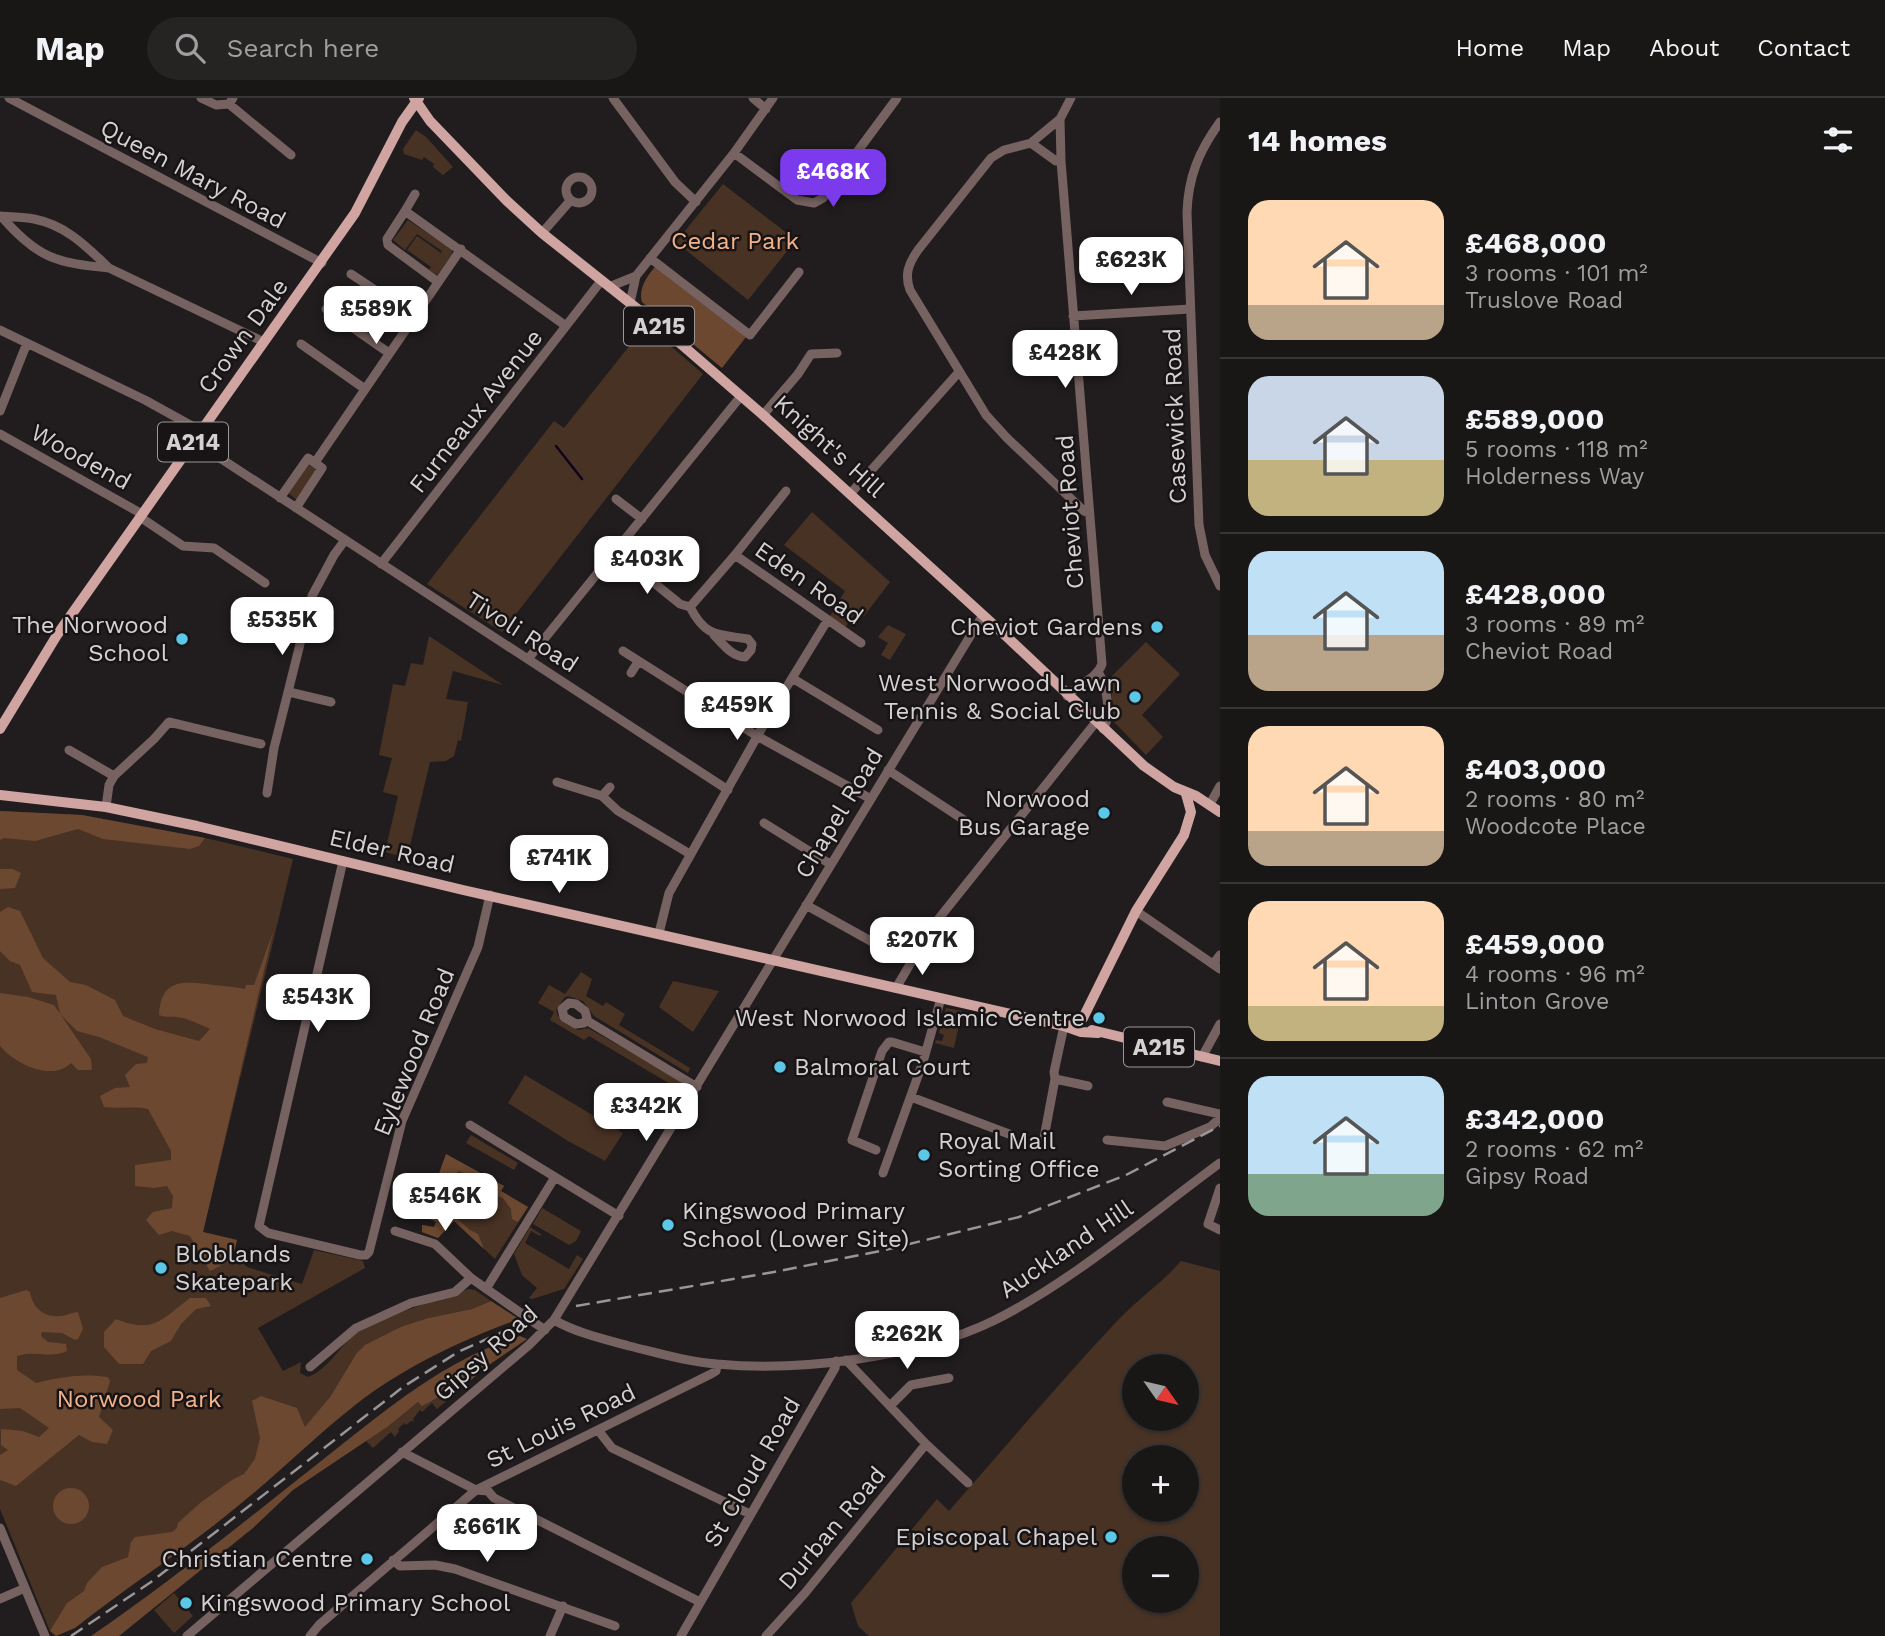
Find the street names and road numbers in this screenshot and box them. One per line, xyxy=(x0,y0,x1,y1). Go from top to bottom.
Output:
street label: Queen Mary Road xyxy=(96,113,290,235)
street label: Crown Dale xyxy=(192,273,294,399)
road number: A215 xyxy=(624,306,694,345)
street label: Furneaux Avenue xyxy=(403,324,549,498)
street label: Casewick Road xyxy=(1158,328,1192,504)
street label: Knight's Hill xyxy=(768,389,891,503)
street label: Woodend xyxy=(26,418,136,496)
road number: A214 xyxy=(158,422,228,462)
street label: Cheviot Road xyxy=(1051,434,1089,590)
street label: Eden Road xyxy=(750,536,868,630)
street label: Tivoli Road xyxy=(461,585,583,679)
street label: Chapel Road xyxy=(789,743,889,883)
street label: Elder Road xyxy=(327,823,457,879)
street label: Eylewood Road xyxy=(368,964,460,1140)
road number: A215 xyxy=(1124,1028,1194,1066)
street label: Auckland Hill xyxy=(994,1194,1139,1304)
street label: Gipsy Road xyxy=(429,1299,543,1407)
street label: St Louis Road xyxy=(482,1378,640,1474)
street label: St Cloud Road xyxy=(698,1392,806,1552)
street label: Durban Road xyxy=(772,1461,892,1595)

